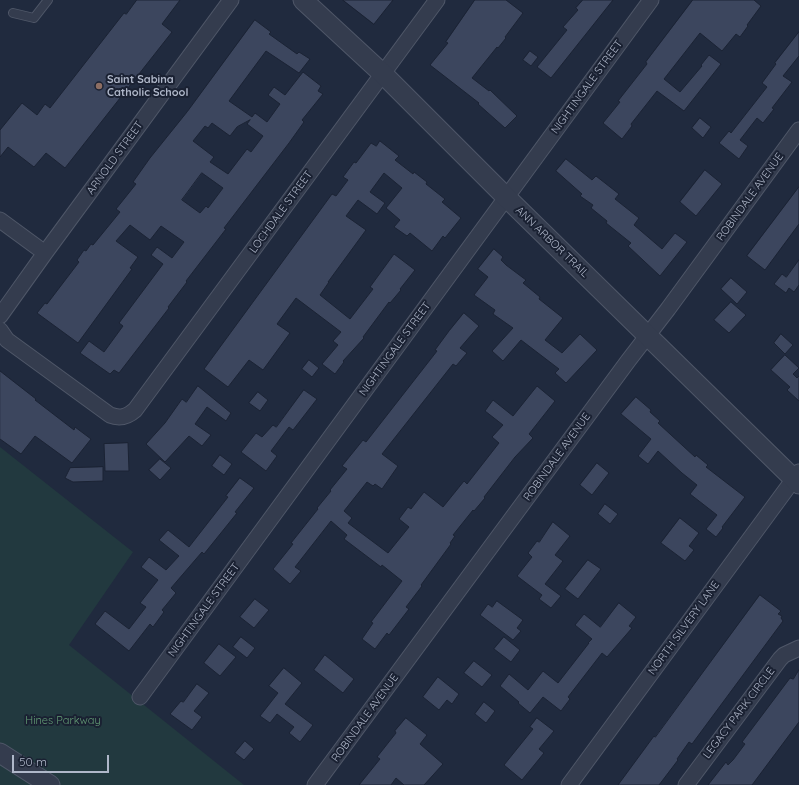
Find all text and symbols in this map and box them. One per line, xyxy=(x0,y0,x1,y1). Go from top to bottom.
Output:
street label: NIGHTINGALE STREET xyxy=(548,37,626,137)
place label: Saint Sabina Catholic School xyxy=(107,73,188,99)
marker: Saint Sabina Catholic School xyxy=(94,81,104,91)
street label: ARNOLD STREET xyxy=(84,119,146,197)
street label: ROBINDALE AVENUE xyxy=(714,150,786,244)
street label: LOCHDALE STREET xyxy=(247,168,315,256)
street label: ANN ARBOR TRAIL xyxy=(513,204,591,280)
street label: NIGHTINGALE STREET xyxy=(356,299,434,399)
street label: ROBINDALE AVENUE xyxy=(521,410,593,504)
street label: NIGHTINGALE STREET xyxy=(165,560,243,660)
street label: NORTH SILVERY LANE xyxy=(646,579,722,677)
street label: LEGACY PARK CIRCLE xyxy=(700,665,778,761)
street label: ROBINDALE AVENUE xyxy=(329,671,401,765)
park label: Hines Parkway xyxy=(25,714,101,728)
scale bar xyxy=(14,747,111,773)
text: 50 m xyxy=(19,754,47,769)

